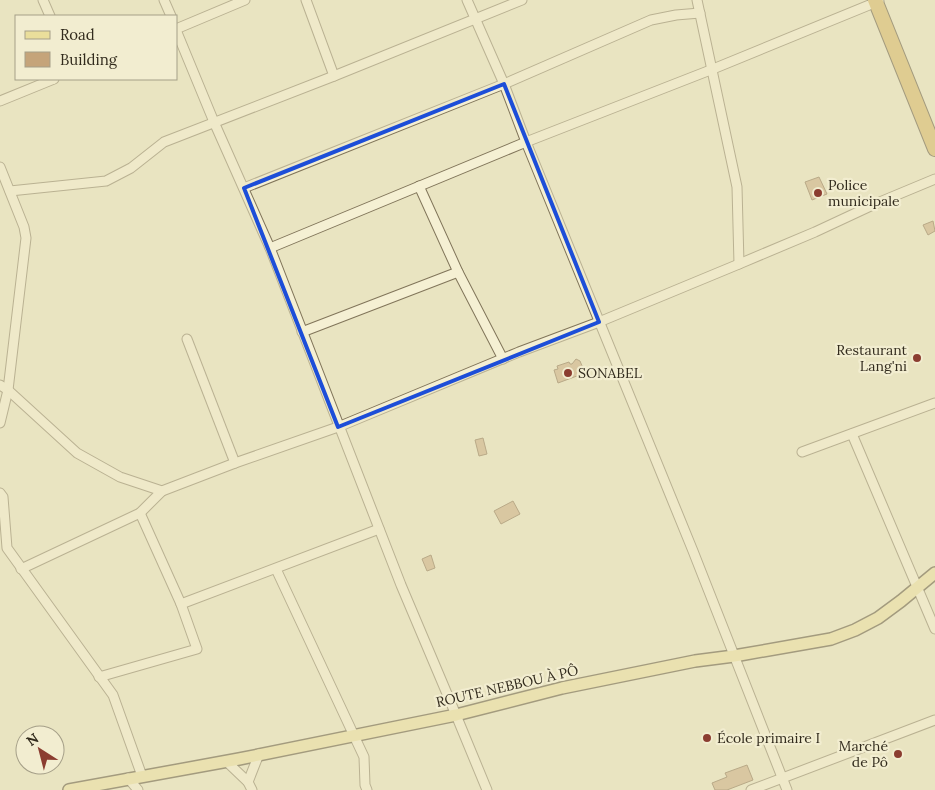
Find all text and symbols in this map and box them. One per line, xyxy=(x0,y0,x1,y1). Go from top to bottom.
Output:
legend xyxy=(15,15,178,80)
text: Road xyxy=(60,25,95,44)
text: Building xyxy=(60,50,118,69)
place label: Police municipale xyxy=(828,176,900,210)
marker: Police municipale xyxy=(812,187,824,199)
place label: Restaurant Lang'ni xyxy=(836,341,908,375)
marker: Restaurant Lang'ni xyxy=(911,352,923,364)
place label: SONABEL xyxy=(578,364,642,382)
marker: SONABEL xyxy=(562,367,574,379)
street label: ROUTE NEBBOU À PÔ xyxy=(434,661,580,711)
north arrow xyxy=(15,725,65,775)
text: N xyxy=(23,729,42,750)
place label: École primaire I xyxy=(717,729,820,747)
marker: École primaire I xyxy=(701,732,713,744)
place label: Marché de Pô xyxy=(839,737,888,771)
marker: Marché de Pô xyxy=(892,748,904,760)

